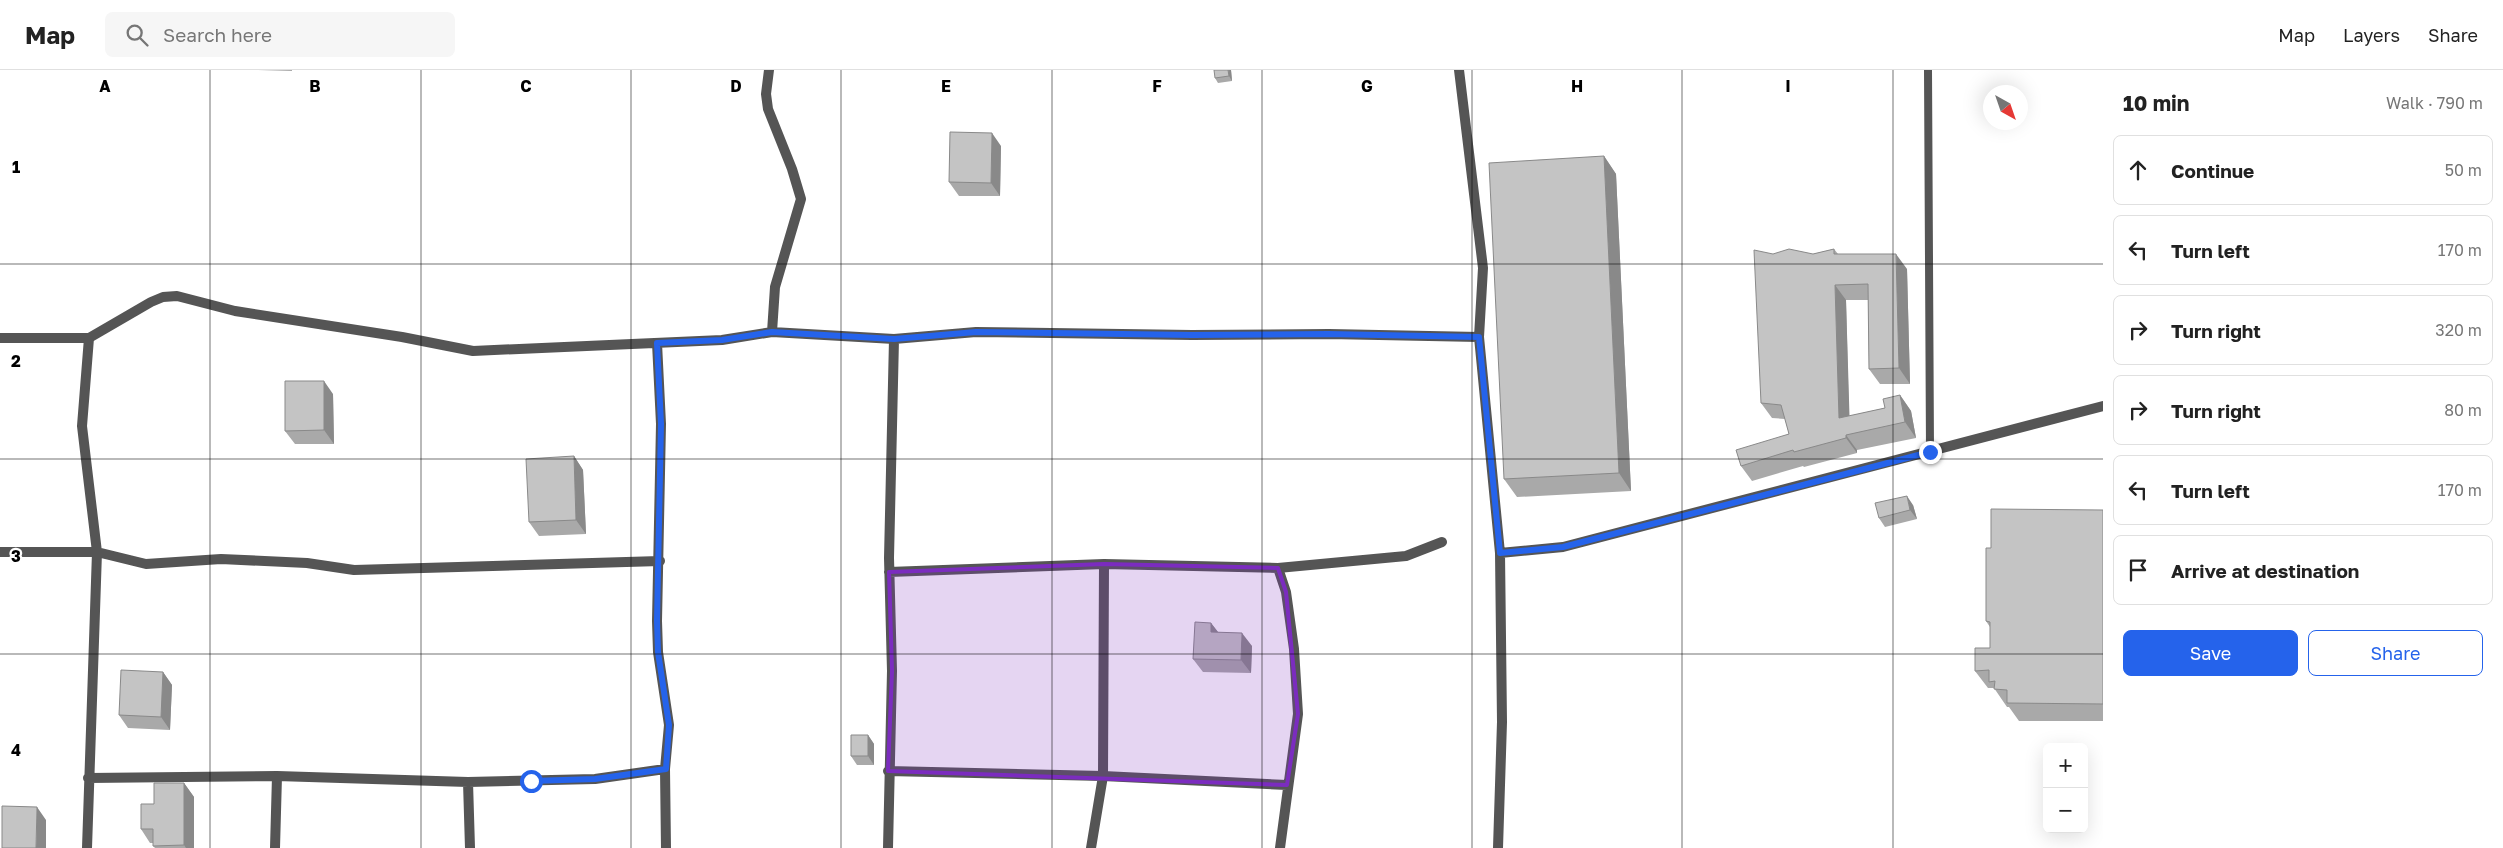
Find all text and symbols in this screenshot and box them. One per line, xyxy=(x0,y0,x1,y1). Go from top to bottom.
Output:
search box xyxy=(105,12,455,57)
text: Map xyxy=(25,20,75,49)
icon: search xyxy=(123,21,151,49)
text: Search here xyxy=(163,23,272,46)
text: Map xyxy=(2278,24,2315,46)
text: Layers xyxy=(2343,24,2400,46)
text: Share xyxy=(2428,24,2478,46)
text: A xyxy=(99,76,111,96)
text: B xyxy=(309,76,321,96)
text: C xyxy=(520,76,532,96)
text: D xyxy=(730,76,742,96)
text: E xyxy=(941,76,951,96)
text: F xyxy=(1152,76,1162,96)
text: G xyxy=(1361,76,1373,96)
text: H xyxy=(1571,76,1583,96)
text: I xyxy=(1785,76,1791,96)
north arrow xyxy=(1983,85,2028,130)
text: 10 min xyxy=(2123,90,2190,116)
text: Walk · 790 m xyxy=(2386,93,2483,113)
icon: ahead xyxy=(2124,156,2152,184)
text: 1 xyxy=(12,157,20,177)
text: Continue xyxy=(2171,159,2254,182)
text: 50 m xyxy=(2445,160,2482,180)
icon: left xyxy=(2124,236,2152,264)
text: Turn left xyxy=(2171,239,2250,262)
text: 170 m xyxy=(2438,240,2482,260)
icon: right xyxy=(2124,316,2152,344)
text: Turn right xyxy=(2171,319,2261,342)
text: 320 m xyxy=(2435,320,2482,340)
text: 2 xyxy=(11,351,21,371)
icon: right xyxy=(2124,396,2152,424)
text: Turn right xyxy=(2171,399,2261,422)
text: 80 m xyxy=(2444,400,2482,420)
route end xyxy=(1919,441,1942,464)
icon: left xyxy=(2124,476,2152,504)
text: Turn left xyxy=(2171,479,2250,502)
text: 170 m xyxy=(2438,480,2482,500)
text: 3 xyxy=(11,546,21,566)
icon: arrive xyxy=(2124,556,2152,584)
text: Arrive at destination xyxy=(2171,559,2359,582)
button: Save xyxy=(2123,630,2298,676)
button: Share xyxy=(2308,630,2483,676)
text: 4 xyxy=(11,740,21,760)
map controls xyxy=(2043,743,2088,833)
button: + xyxy=(2043,743,2088,788)
route start xyxy=(520,770,543,793)
button: − xyxy=(2043,788,2088,833)

